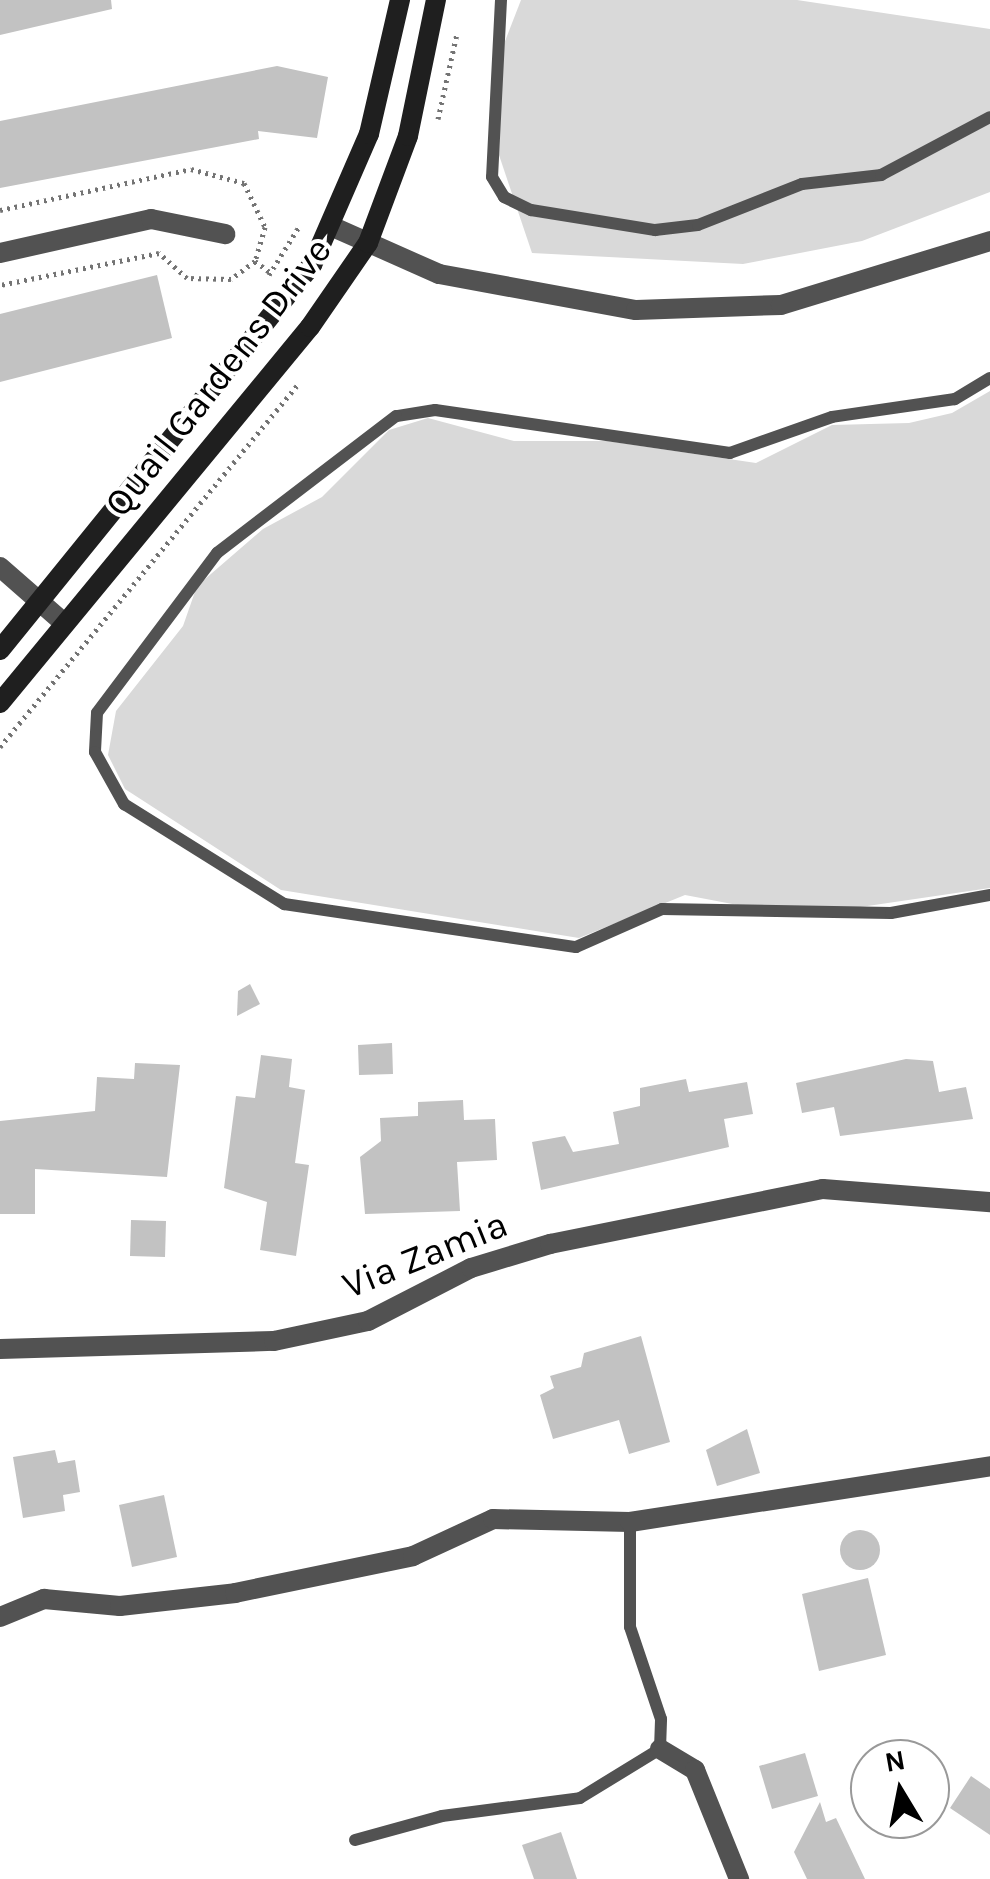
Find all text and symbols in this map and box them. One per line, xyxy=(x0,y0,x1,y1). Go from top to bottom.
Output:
street label: Quail Gardens Drive xyxy=(95,228,341,526)
street label: Via Zamia xyxy=(336,1201,514,1309)
north arrow xyxy=(850,1739,950,1839)
text: N xyxy=(882,1743,908,1779)

